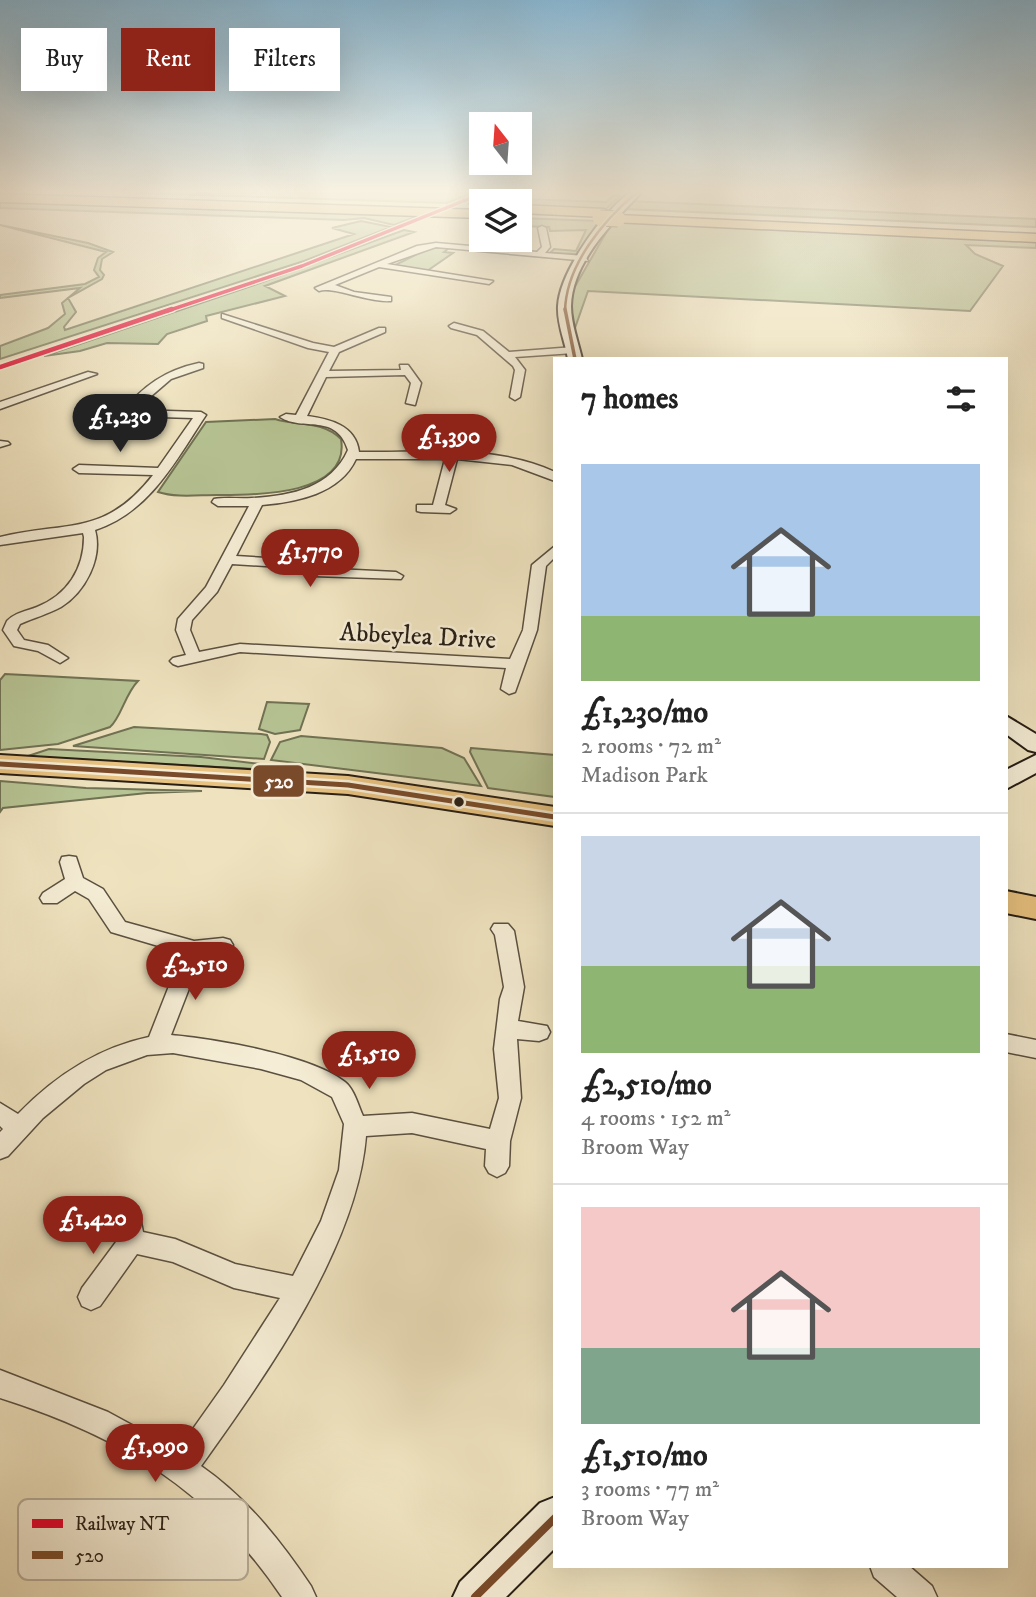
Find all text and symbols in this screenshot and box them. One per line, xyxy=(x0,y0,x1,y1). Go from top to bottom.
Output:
chip: Buy xyxy=(21,28,107,91)
chip: Rent xyxy=(121,28,215,91)
chip: Filters xyxy=(229,28,340,91)
north arrow xyxy=(469,112,532,175)
map controls xyxy=(469,112,532,252)
button: layers xyxy=(469,189,532,252)
icon: filters xyxy=(942,380,980,418)
text: 7 homes xyxy=(581,381,678,418)
pin: £1,230 xyxy=(63,394,177,454)
text: £1,230 xyxy=(89,402,151,431)
pin: £1,390 xyxy=(392,414,506,474)
text: £1,390 xyxy=(417,422,481,451)
icon: home xyxy=(718,509,844,635)
pin: £1,770 xyxy=(253,530,367,589)
text: £1,770 xyxy=(277,537,343,566)
street label: Abbeylea Drive xyxy=(339,616,497,657)
text: £1,230/mo xyxy=(581,695,708,732)
text: 2 rooms · 72 m² xyxy=(581,732,721,761)
text: Madison Park xyxy=(581,761,708,790)
line badge: 520 xyxy=(252,764,305,798)
text: 520 xyxy=(263,771,294,794)
unlabelled marker xyxy=(452,795,466,809)
icon: home xyxy=(718,881,844,1007)
pin: £2,510 xyxy=(138,942,252,1002)
text: £2,510 xyxy=(162,950,228,979)
pin: £1,510 xyxy=(312,1032,426,1091)
text: £1,510 xyxy=(338,1039,400,1068)
text: £2,510/mo xyxy=(581,1067,712,1104)
text: 4 rooms · 152 m² xyxy=(581,1104,730,1133)
text: Broom Way xyxy=(581,1133,689,1162)
pin: £1,420 xyxy=(36,1196,150,1256)
text: £1,420 xyxy=(59,1204,127,1233)
icon: home xyxy=(718,1252,844,1378)
pin: £1,090 xyxy=(98,1424,212,1484)
text: £1,090 xyxy=(122,1432,188,1461)
text: £1,510/mo xyxy=(581,1438,708,1475)
text: 3 rooms · 77 m² xyxy=(581,1475,719,1504)
legend xyxy=(18,1499,248,1580)
text: Broom Way xyxy=(581,1504,689,1533)
text: Railway NT xyxy=(75,1513,170,1536)
text: 520 xyxy=(75,1545,104,1568)

